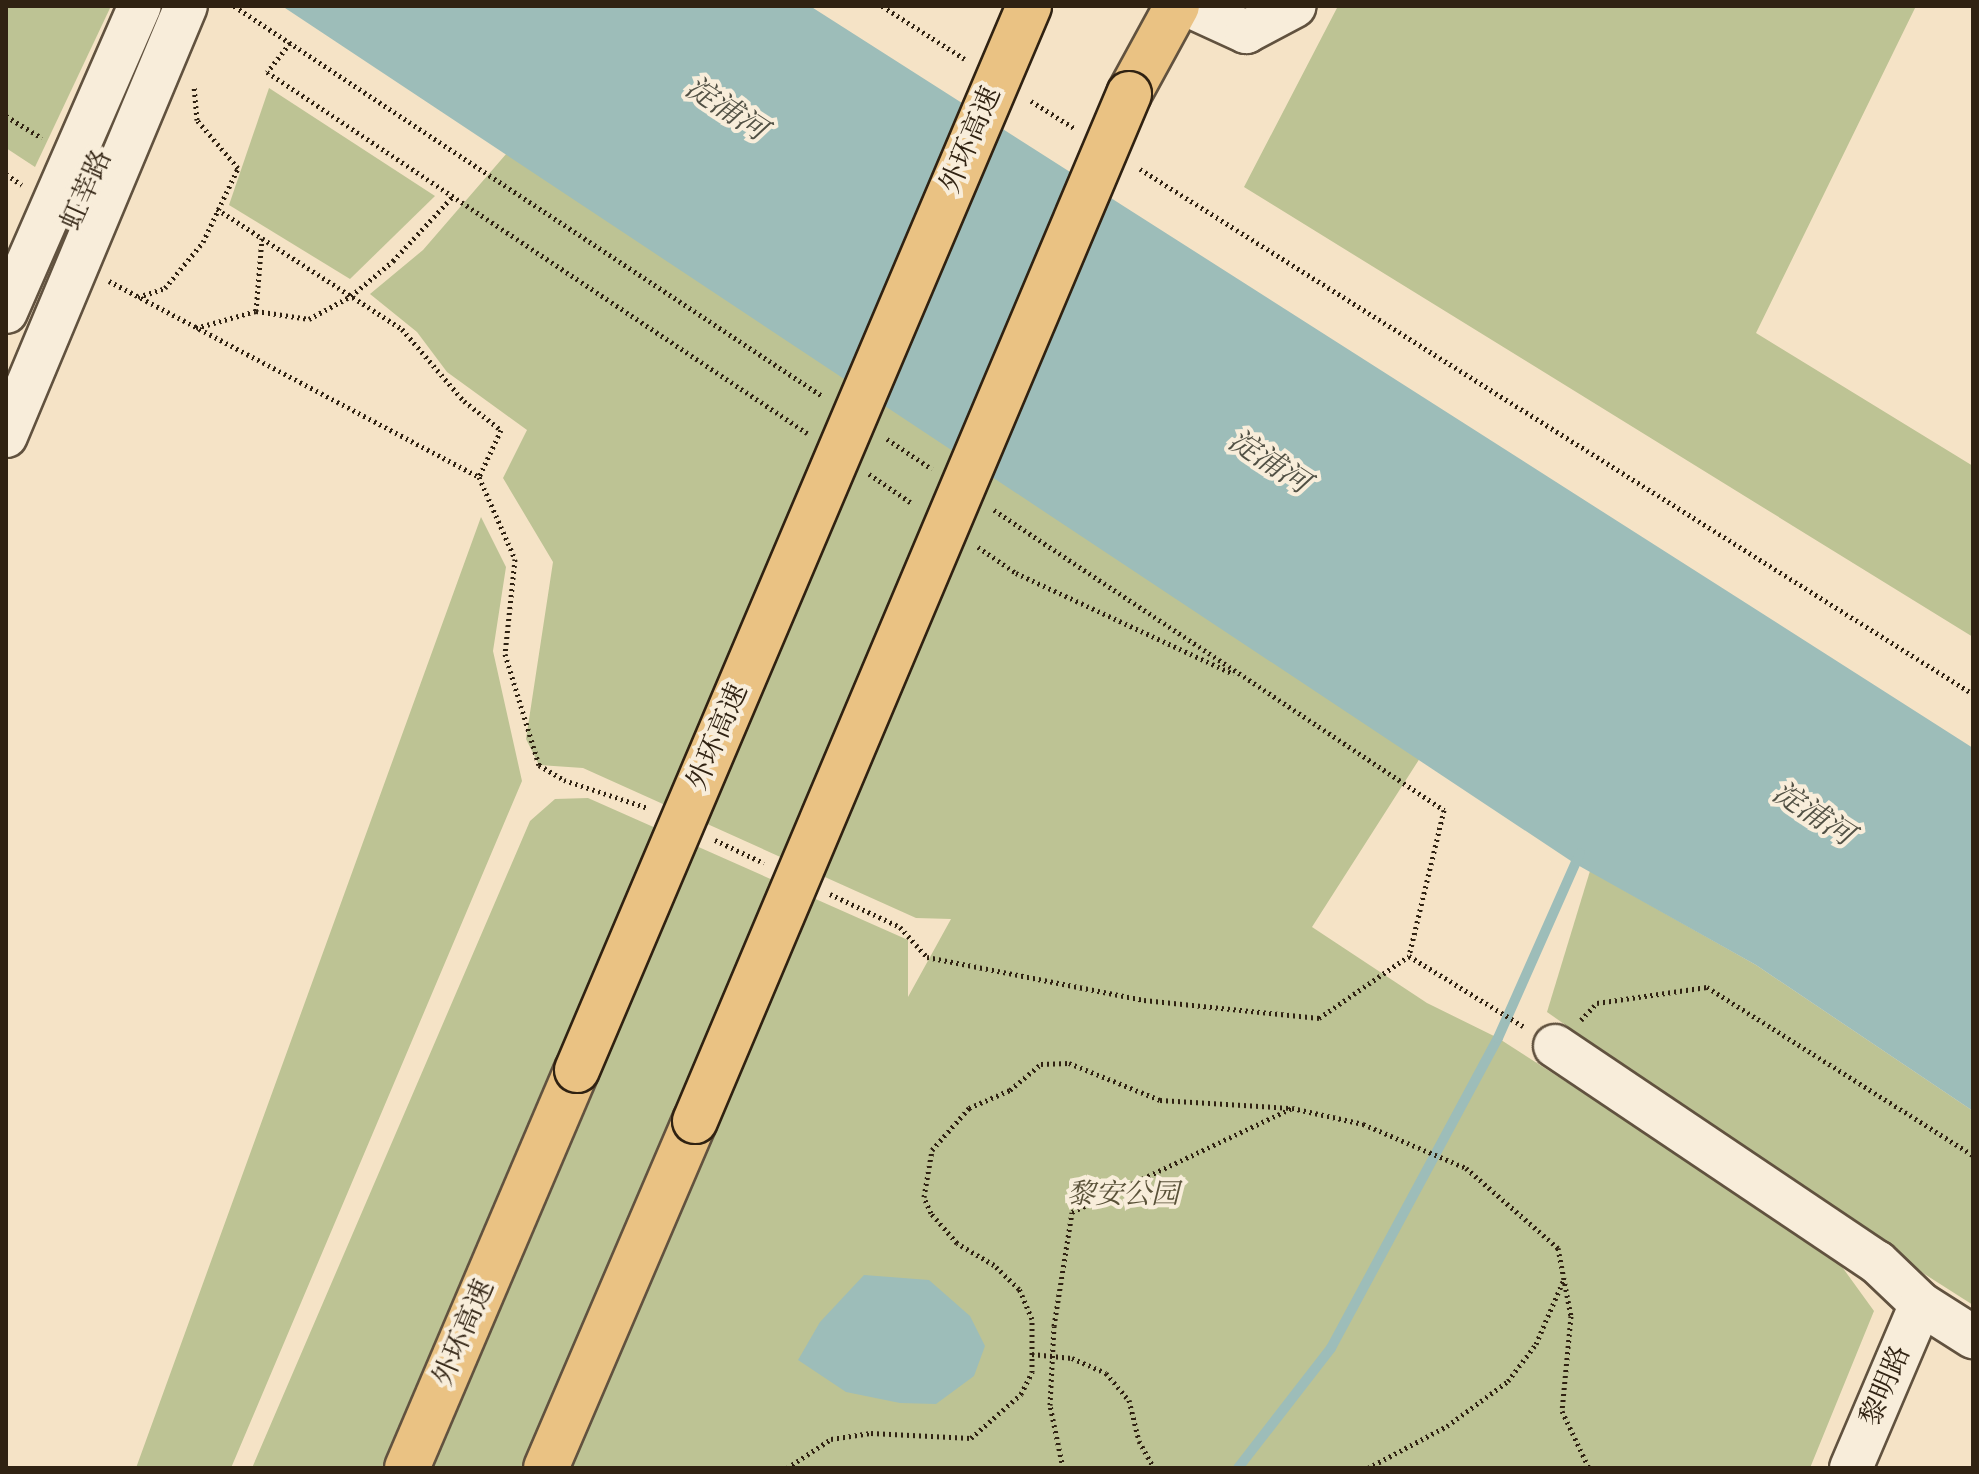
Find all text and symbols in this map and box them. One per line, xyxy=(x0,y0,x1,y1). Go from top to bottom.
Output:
water label: 淀浦河 xyxy=(677,70,773,150)
street label: 外环高速 xyxy=(934,82,1008,198)
street label: 虹莘路 xyxy=(55,145,119,235)
water label: 淀浦河 xyxy=(1220,423,1316,503)
street label: 外环高速 xyxy=(681,679,755,795)
water label: 淀浦河 xyxy=(1764,775,1860,855)
park label: 黎安公园 xyxy=(1067,1178,1179,1212)
street label: 外环高速 xyxy=(427,1275,501,1391)
street label: 黎明路 xyxy=(1854,1341,1918,1431)

